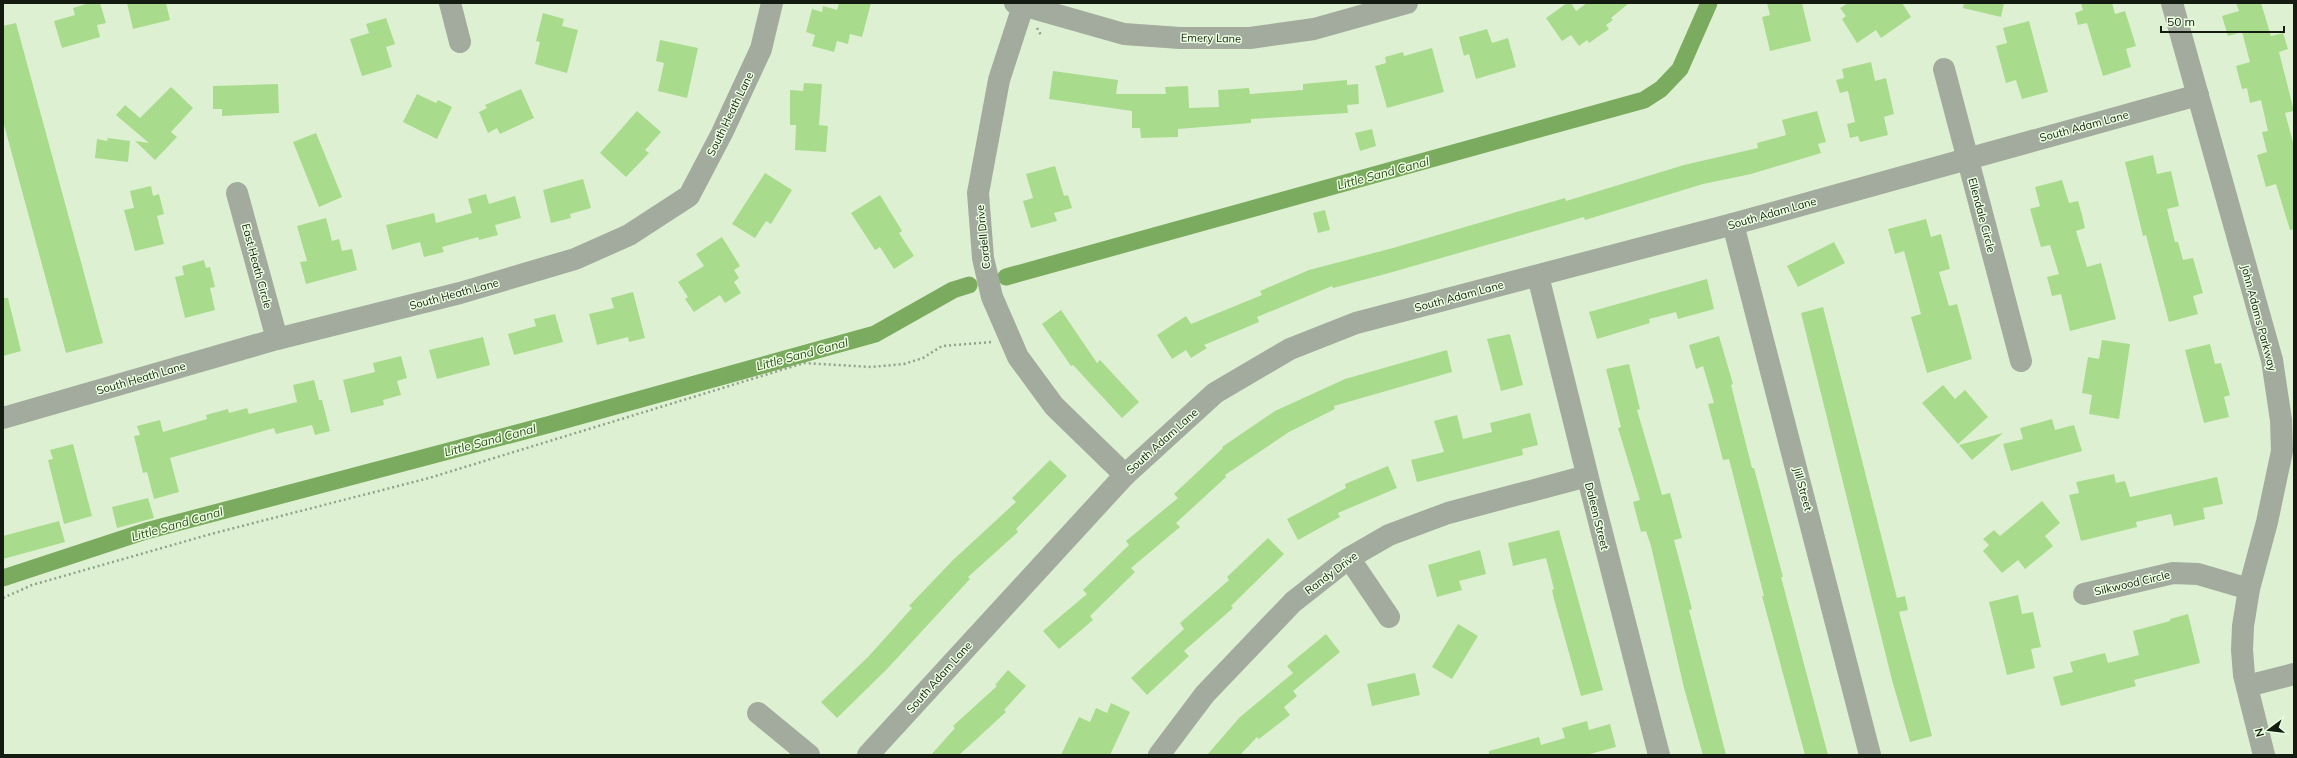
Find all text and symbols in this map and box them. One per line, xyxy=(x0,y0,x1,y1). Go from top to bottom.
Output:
scale bar xyxy=(2161,8,2284,34)
text: 50 m xyxy=(2167,14,2195,29)
street label: Emery Lane xyxy=(1181,30,1241,46)
street label: South Heath Lane xyxy=(704,70,756,158)
street label: South Adam Lane xyxy=(2038,107,2130,145)
water label: Little Sand Canal xyxy=(1335,153,1431,192)
street label: Ellendale Circle xyxy=(1965,176,1999,254)
street label: South Adam Lane xyxy=(1726,194,1818,232)
street label: Cordell Drive xyxy=(973,204,993,270)
street label: East Heath Circle xyxy=(239,222,275,310)
street label: John Adams Parkway xyxy=(2238,263,2280,373)
street label: South Heath Lane xyxy=(408,275,500,313)
street label: South Adam Lane xyxy=(1413,277,1505,315)
water label: Little Sand Canal xyxy=(754,334,850,373)
street label: South Heath Lane xyxy=(95,359,187,397)
street label: South Adam Lane xyxy=(1123,405,1201,477)
water label: Little Sand Canal xyxy=(442,420,538,459)
street label: Jill Street xyxy=(1790,466,1816,513)
street label: Daleen Street xyxy=(1582,481,1612,551)
water label: Little Sand Canal xyxy=(130,504,225,544)
street label: Randy Drive xyxy=(1302,549,1360,597)
street label: Silkwood Circle xyxy=(2093,567,2171,599)
street label: South Adam Lane xyxy=(903,638,975,716)
north arrow xyxy=(2249,710,2289,750)
text: N xyxy=(2252,727,2267,738)

